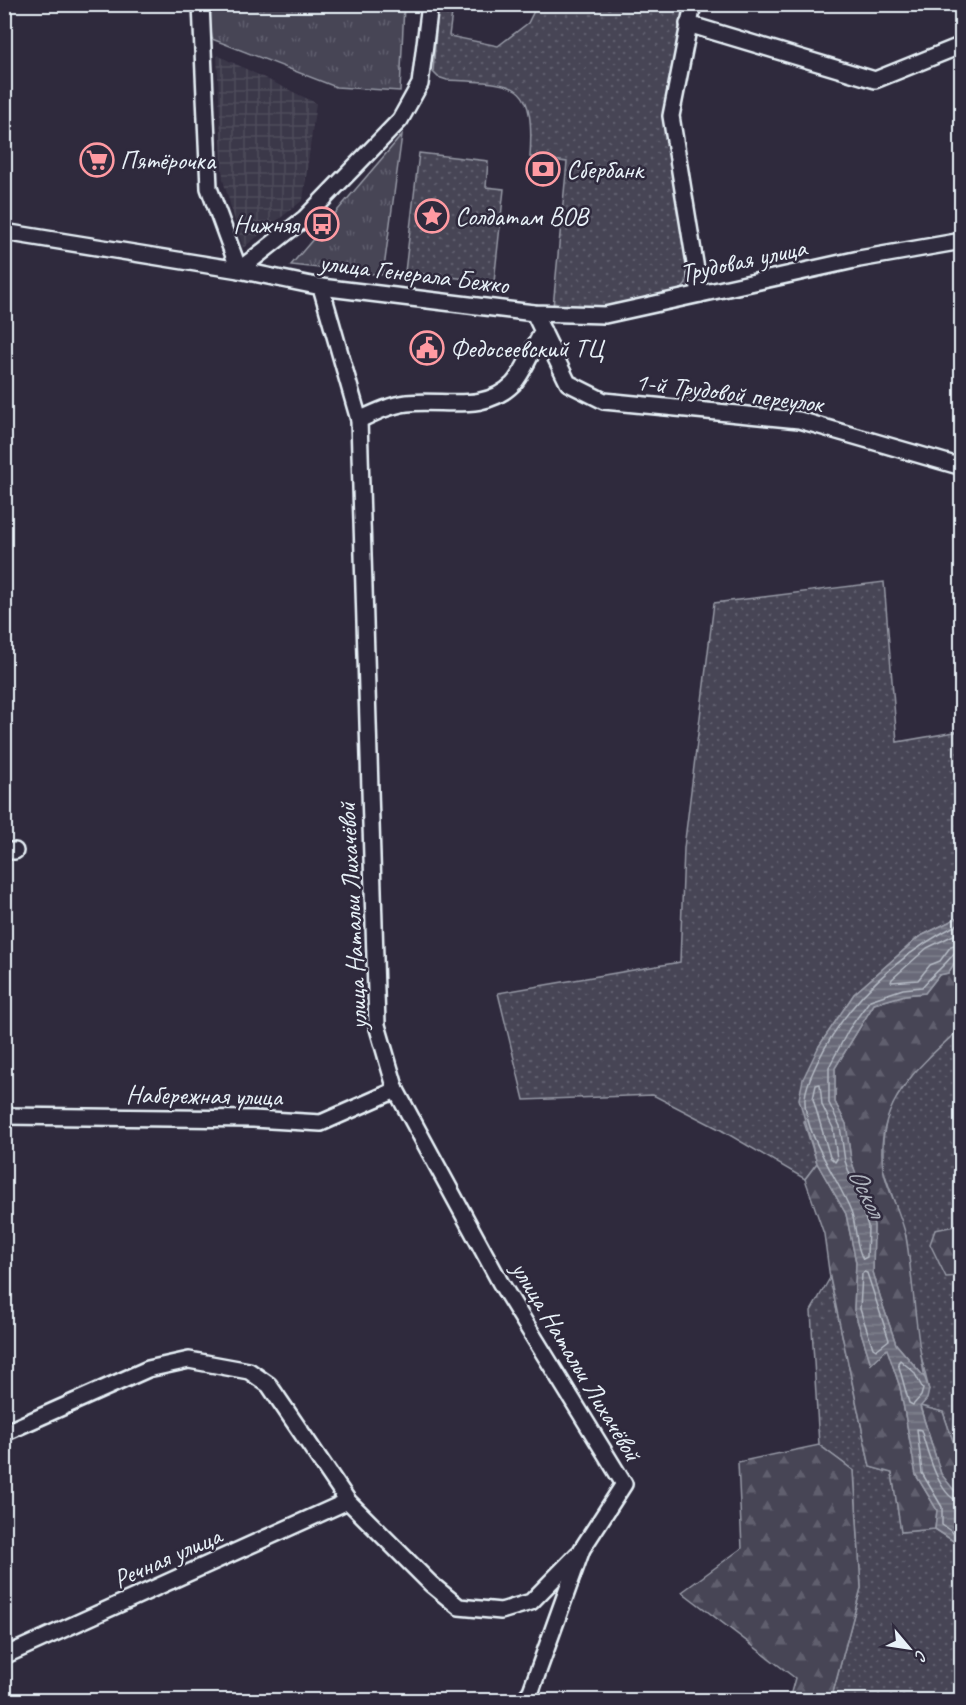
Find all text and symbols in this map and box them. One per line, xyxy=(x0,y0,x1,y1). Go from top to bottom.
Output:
supermarket icon: Пятёрочка xyxy=(79,142,115,178)
place label: Пятёрочка xyxy=(120,144,217,177)
bank icon: Сбербанк xyxy=(525,151,561,187)
place label: Сбербанк xyxy=(566,153,646,186)
place icon: Солдатам ВОВ xyxy=(414,198,450,234)
place label: Солдатам ВОВ xyxy=(455,200,590,233)
bus stop icon: Нижняя xyxy=(304,206,340,242)
place label: Нижняя xyxy=(233,208,301,241)
street label: Трудовая улица xyxy=(677,231,811,290)
street label: улица Генерала Бежко xyxy=(316,245,512,302)
public building icon: Федосеевский ТЦ xyxy=(409,330,445,366)
place label: Федосеевский ТЦ xyxy=(450,332,606,365)
street label: 1-й Трудовой переулок xyxy=(633,365,827,421)
street label: улица Натальи Лихачёвой xyxy=(330,799,375,1032)
street label: Набережная улица xyxy=(126,1078,284,1113)
water label: Оскол xyxy=(841,1162,895,1226)
street label: улица Натальи Лихачёвой xyxy=(503,1254,650,1469)
street label: Речная улица xyxy=(108,1518,228,1596)
north arrow xyxy=(879,1618,939,1678)
text: С xyxy=(910,1647,932,1665)

